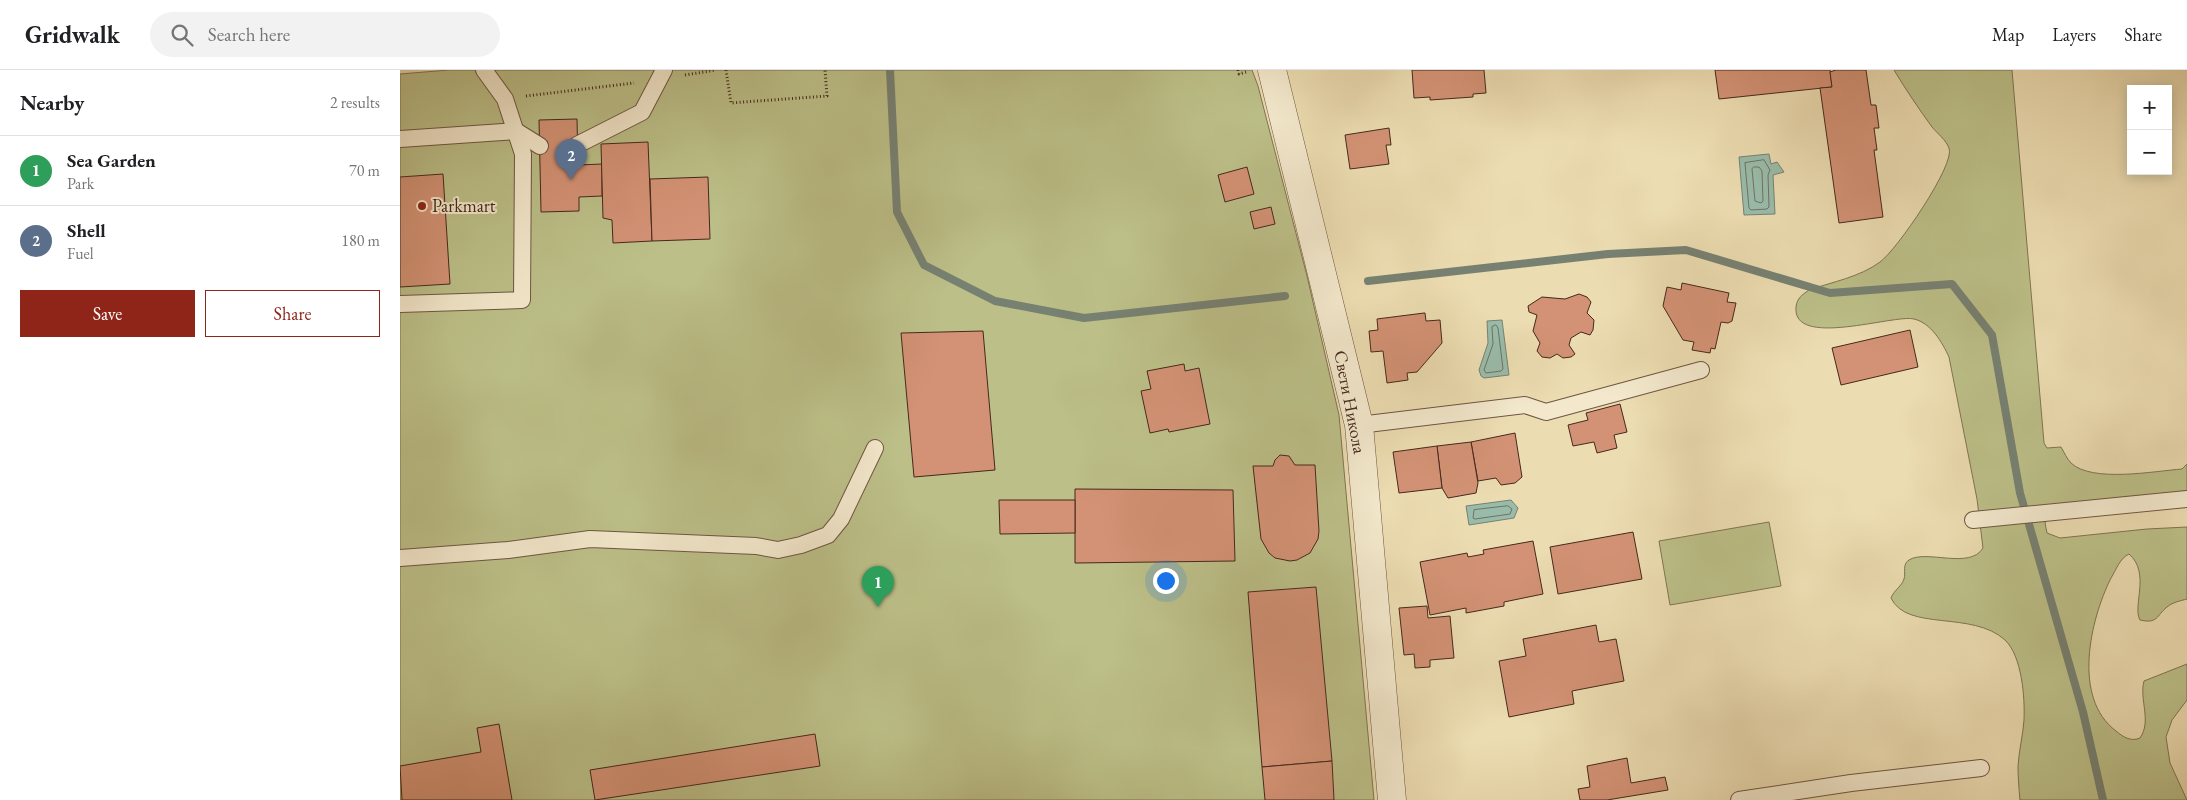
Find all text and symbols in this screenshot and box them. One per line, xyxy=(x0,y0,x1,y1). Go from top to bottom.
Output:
search box xyxy=(150,12,500,57)
text: Gridwalk xyxy=(25,19,120,50)
icon: search xyxy=(168,21,196,49)
text: Search here xyxy=(208,22,290,47)
text: Map xyxy=(1992,23,2024,46)
text: Layers xyxy=(2052,23,2096,46)
text: Share xyxy=(2124,23,2162,46)
map controls xyxy=(2127,85,2172,175)
button: + xyxy=(2127,85,2172,130)
text: Nearby xyxy=(20,89,84,116)
text: 2 results xyxy=(330,92,380,113)
button: − xyxy=(2127,130,2172,175)
pin: 2 xyxy=(555,139,587,180)
text: Sea Garden xyxy=(67,148,156,173)
text: 1 xyxy=(32,160,40,181)
text: 70 m xyxy=(349,160,380,181)
text: Park xyxy=(67,173,94,194)
place label: Parkmart xyxy=(432,194,496,217)
marker: Parkmart xyxy=(416,200,428,212)
text: Shell xyxy=(67,218,106,243)
text: 2 xyxy=(32,230,40,251)
text: 180 m xyxy=(341,230,380,251)
text: Fuel xyxy=(67,243,94,264)
button: Save xyxy=(20,290,195,337)
button: Share xyxy=(205,290,380,337)
street label: Свети Никола xyxy=(1329,348,1372,456)
pin: 1 xyxy=(862,566,894,607)
your location xyxy=(1153,568,1179,594)

